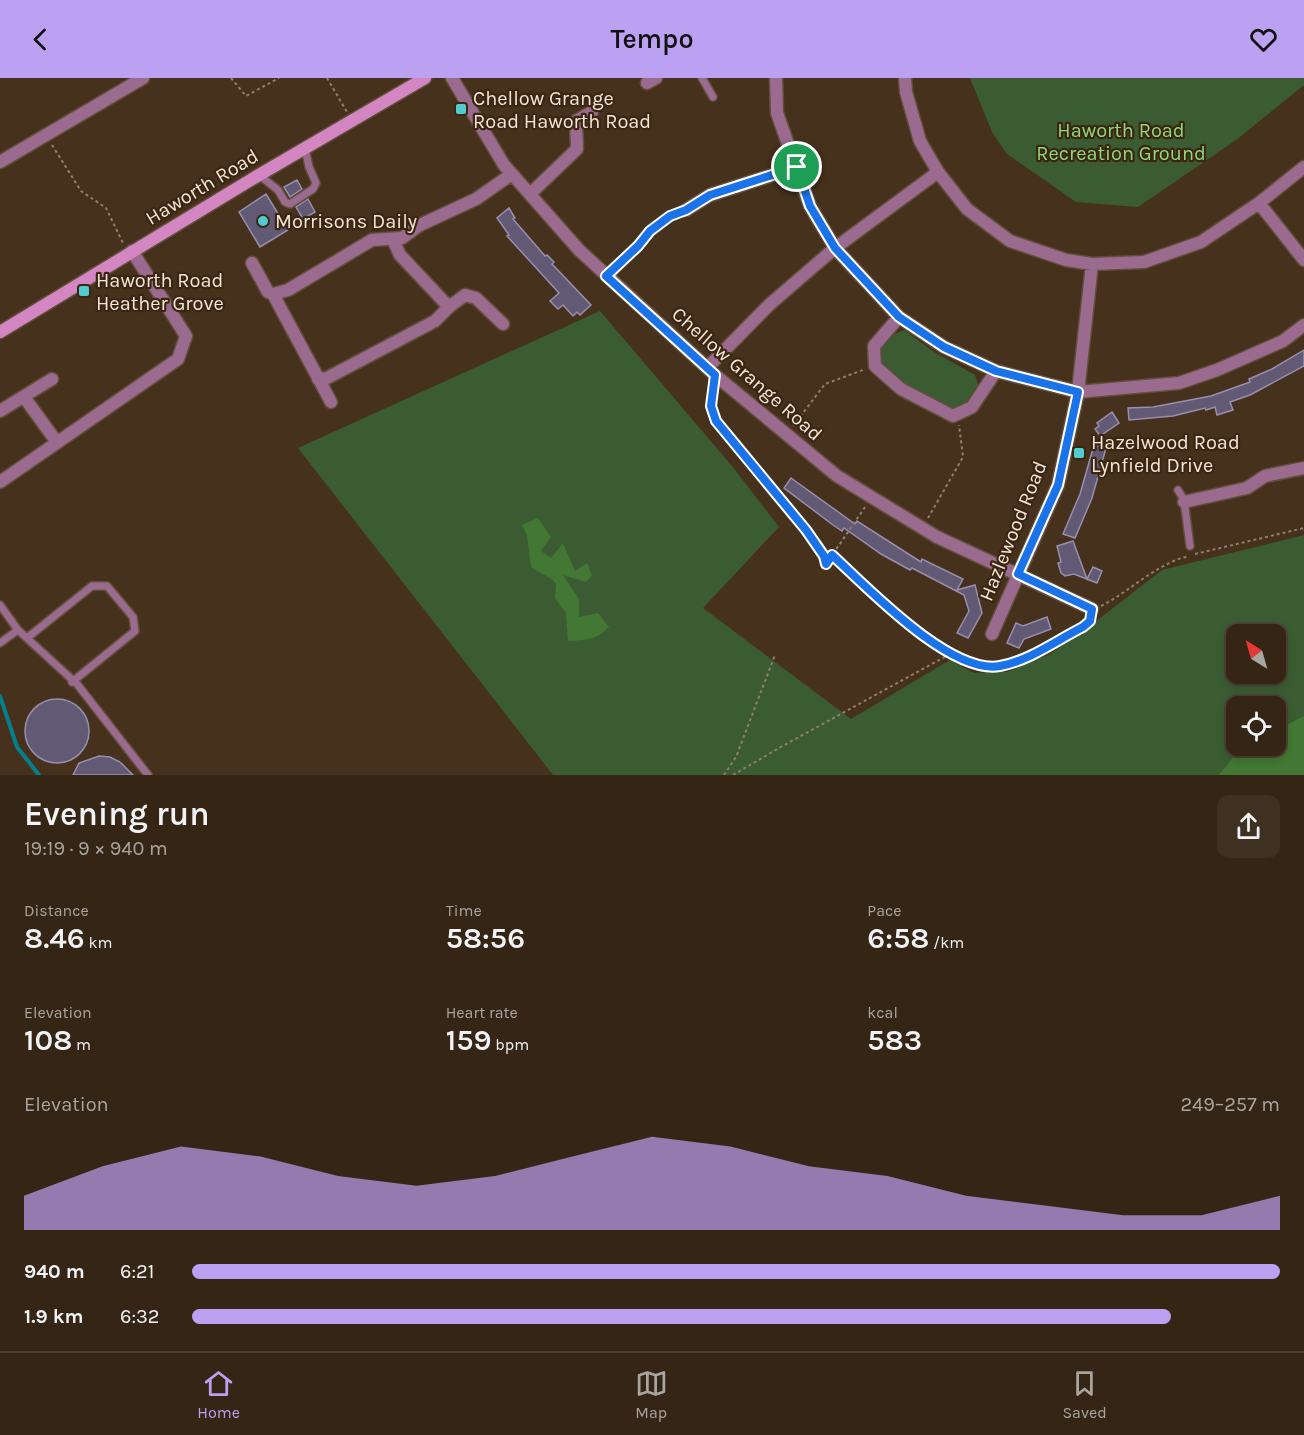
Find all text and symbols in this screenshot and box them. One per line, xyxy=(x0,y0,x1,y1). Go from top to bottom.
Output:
icon: back xyxy=(24,23,57,56)
text: Tempo xyxy=(610,23,694,55)
icon: heart xyxy=(1247,23,1280,56)
place label: Chellow Grange Road Haworth Road xyxy=(473,87,651,133)
marker: Chellow Grange Road Haworth Road xyxy=(454,102,468,116)
park label: Haworth Road Recreation Ground xyxy=(1036,119,1206,165)
pin xyxy=(771,141,822,192)
street label: Haworth Road xyxy=(141,144,263,230)
icon: arrive xyxy=(780,150,813,183)
place label: Morrisons Daily xyxy=(275,210,417,233)
marker: Morrisons Daily xyxy=(256,214,270,228)
place label: Haworth Road Heather Grove xyxy=(96,269,224,315)
marker: Haworth Road Heather Grove xyxy=(77,284,91,298)
street label: Chellow Grange Road xyxy=(667,302,827,446)
place label: Hazelwood Road Lynfield Drive xyxy=(1091,431,1240,477)
marker: Hazelwood Road Lynfield Drive xyxy=(1072,446,1086,460)
street label: Hazlewood Road xyxy=(974,458,1052,604)
north arrow xyxy=(1226,624,1286,684)
map controls xyxy=(1226,624,1286,756)
button: locate xyxy=(1226,696,1286,756)
text: Evening run xyxy=(24,795,210,833)
button: share xyxy=(1217,795,1280,858)
text: 19:19 · 9 × 940 m xyxy=(24,837,168,860)
text: Distance xyxy=(24,901,89,920)
text: Time xyxy=(446,901,482,920)
text: Pace xyxy=(867,901,901,920)
text: 8.46 xyxy=(24,920,85,956)
text: 58:56 xyxy=(446,920,525,956)
text: 6:58 xyxy=(867,920,929,956)
text: km xyxy=(85,933,113,952)
text: /km xyxy=(929,933,964,952)
text: Elevation xyxy=(24,1003,92,1022)
text: Heart rate xyxy=(446,1003,518,1022)
text: kcal xyxy=(867,1003,898,1022)
text: 108 xyxy=(24,1022,72,1058)
text: 159 xyxy=(446,1022,492,1058)
text: 583 xyxy=(867,1022,922,1058)
text: m xyxy=(72,1035,91,1054)
text: bpm xyxy=(492,1035,529,1054)
text: Elevation xyxy=(24,1093,109,1116)
text: 249–257 m xyxy=(1180,1093,1280,1116)
text: 940 m xyxy=(24,1260,85,1283)
text: 6:21 xyxy=(120,1260,154,1283)
text: 1.9 km xyxy=(24,1305,84,1328)
text: 6:32 xyxy=(120,1305,159,1328)
tab: Home xyxy=(197,1367,240,1422)
tab: Map xyxy=(635,1367,668,1422)
tab: Saved xyxy=(1062,1367,1107,1422)

